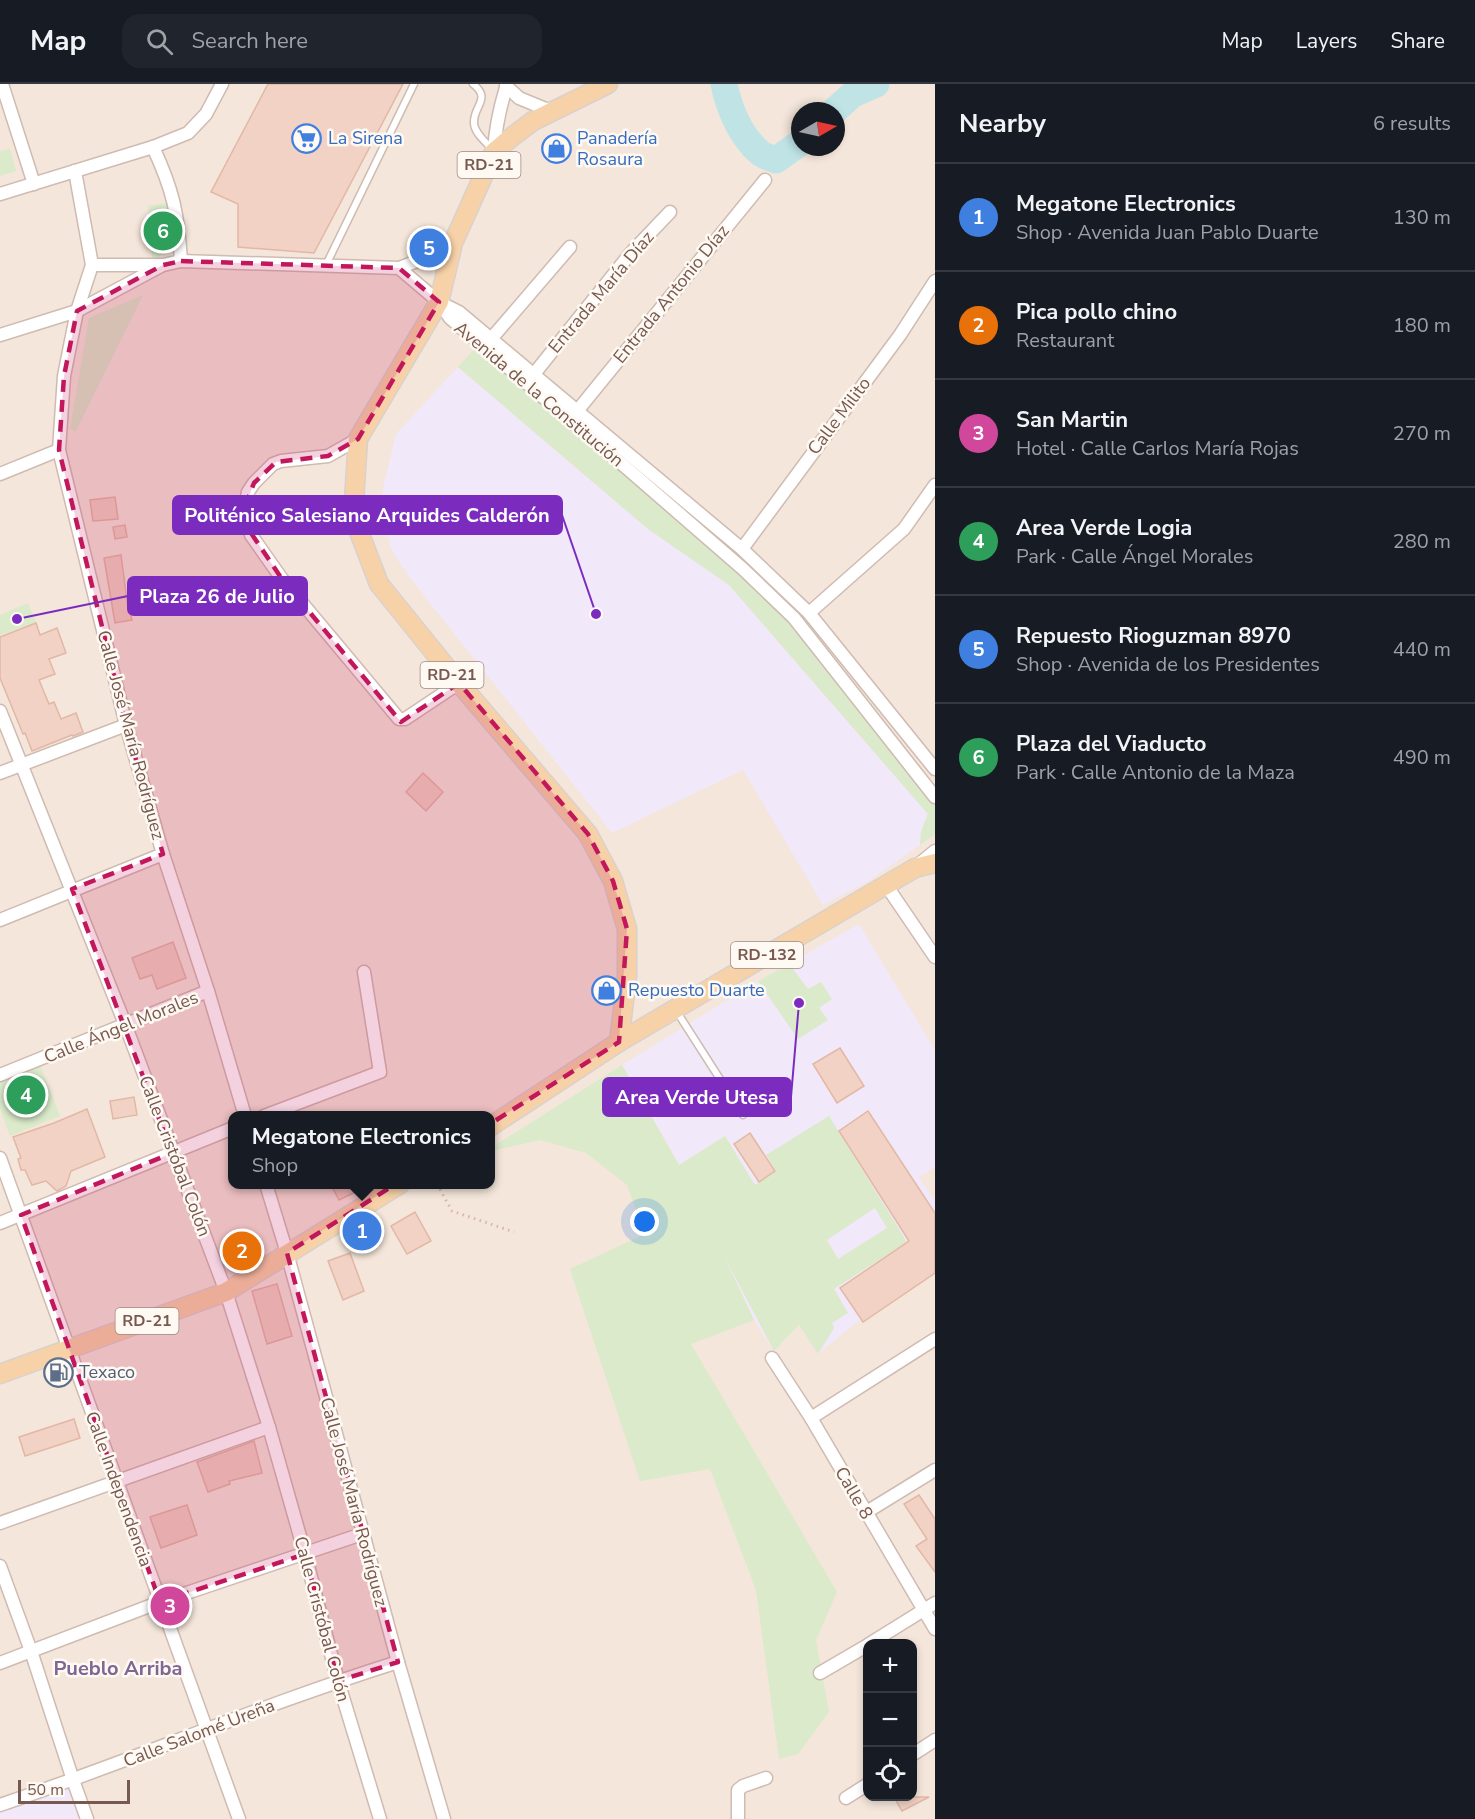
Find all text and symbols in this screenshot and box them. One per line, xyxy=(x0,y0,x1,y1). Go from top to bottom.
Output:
search box xyxy=(122,14,542,68)
text: Map xyxy=(30,22,86,60)
icon: search xyxy=(143,25,176,58)
text: Search here xyxy=(191,26,308,56)
text: Map xyxy=(1221,27,1263,55)
text: Layers xyxy=(1296,27,1357,55)
text: Share xyxy=(1390,27,1445,55)
north arrow xyxy=(791,102,845,156)
text: Nearby xyxy=(959,106,1046,141)
text: 6 results xyxy=(1373,110,1451,137)
supermarket icon: La Sirena xyxy=(291,122,323,154)
place label: La Sirena xyxy=(328,126,403,150)
place label: Panadería Rosaura xyxy=(577,126,658,171)
shop icon: Panadería Rosaura xyxy=(540,132,572,164)
road number: RD-21 xyxy=(458,152,520,178)
text: Megatone Electronics xyxy=(1016,189,1236,219)
text: 1 xyxy=(973,204,985,231)
text: 130 m xyxy=(1393,204,1451,231)
pin: 6 xyxy=(144,208,182,254)
text: Shop · Avenida Juan Pablo Duarte xyxy=(1016,219,1319,246)
street label: Entrada Antonio Díaz xyxy=(608,220,734,368)
pin: 5 xyxy=(410,226,448,270)
street label: Entrada María Díaz xyxy=(543,226,659,358)
text: Pica pollo chino xyxy=(1016,297,1177,327)
text: 2 xyxy=(973,312,985,339)
text: 180 m xyxy=(1393,312,1451,339)
street label: Avenida de la Constitución xyxy=(449,316,629,472)
text: Restaurant xyxy=(1016,327,1114,354)
street label: Calle Milito xyxy=(802,372,876,460)
text: San Martin xyxy=(1016,405,1128,435)
text: 3 xyxy=(973,420,985,447)
text: 270 m xyxy=(1393,420,1451,447)
text: Hotel · Calle Carlos María Rojas xyxy=(1016,435,1299,462)
callout: Politénico Salesiano Arquides Calderón xyxy=(173,496,562,534)
text: Politénico Salesiano Arquides Calderón xyxy=(184,502,550,529)
text: Area Verde Logia xyxy=(1016,513,1192,543)
text: 4 xyxy=(973,528,985,555)
text: 280 m xyxy=(1393,528,1451,555)
text: Park · Calle Ángel Morales xyxy=(1016,543,1253,570)
callout: Plaza 26 de Julio xyxy=(128,577,307,615)
text: Plaza 26 de Julio xyxy=(139,583,295,610)
text: Repuesto Rioguzman 8970 xyxy=(1016,621,1291,651)
street label: Calle José María Rodríguez xyxy=(91,628,171,842)
text: 5 xyxy=(973,636,985,663)
text: 440 m xyxy=(1393,636,1451,663)
text: Shop · Avenida de los Presidentes xyxy=(1016,651,1320,678)
road number: RD-21 xyxy=(420,662,484,688)
text: Plaza del Viaducto xyxy=(1016,729,1206,759)
text: 6 xyxy=(973,744,985,771)
text: 490 m xyxy=(1393,744,1451,771)
text: Park · Calle Antonio de la Maza xyxy=(1016,759,1295,786)
road number: RD-132 xyxy=(731,942,803,968)
shop icon: Repuesto Duarte xyxy=(591,974,623,1006)
place label: Repuesto Duarte xyxy=(628,978,765,1002)
street label: Calle Ángel Morales xyxy=(40,985,202,1069)
pin: 4 xyxy=(6,1072,46,1118)
street label: Calle Cristóbal Colón xyxy=(133,1072,217,1240)
callout: Area Verde Utesa xyxy=(603,1078,791,1116)
text: Area Verde Utesa xyxy=(615,1084,779,1111)
popup xyxy=(228,1111,495,1189)
text: Megatone Electronics xyxy=(252,1122,471,1152)
text: Shop xyxy=(252,1152,298,1179)
your location xyxy=(630,1207,659,1236)
pin: 1 xyxy=(342,1208,382,1254)
pin: 2 xyxy=(222,1228,262,1274)
road number: RD-21 xyxy=(116,1308,178,1334)
fuel station icon: Texaco xyxy=(42,1356,74,1388)
place label: Texaco xyxy=(79,1360,135,1384)
street label: Calle José María Rodríguez xyxy=(314,1395,394,1609)
street label: Calle Independencia xyxy=(80,1408,158,1570)
street label: Calle 8 xyxy=(829,1462,879,1524)
street label: Calle Cristóbal Colón xyxy=(288,1533,356,1705)
pin: 3 xyxy=(150,1584,190,1628)
map controls xyxy=(863,1639,917,1801)
button: + xyxy=(863,1639,917,1693)
district label: Pueblo Arriba xyxy=(53,1655,183,1682)
street label: Calle Salomé Ureña xyxy=(120,1693,278,1773)
button: − xyxy=(863,1693,917,1747)
button: locate xyxy=(863,1747,917,1801)
scale bar xyxy=(18,1777,130,1804)
text: 50 m xyxy=(27,1779,64,1801)

